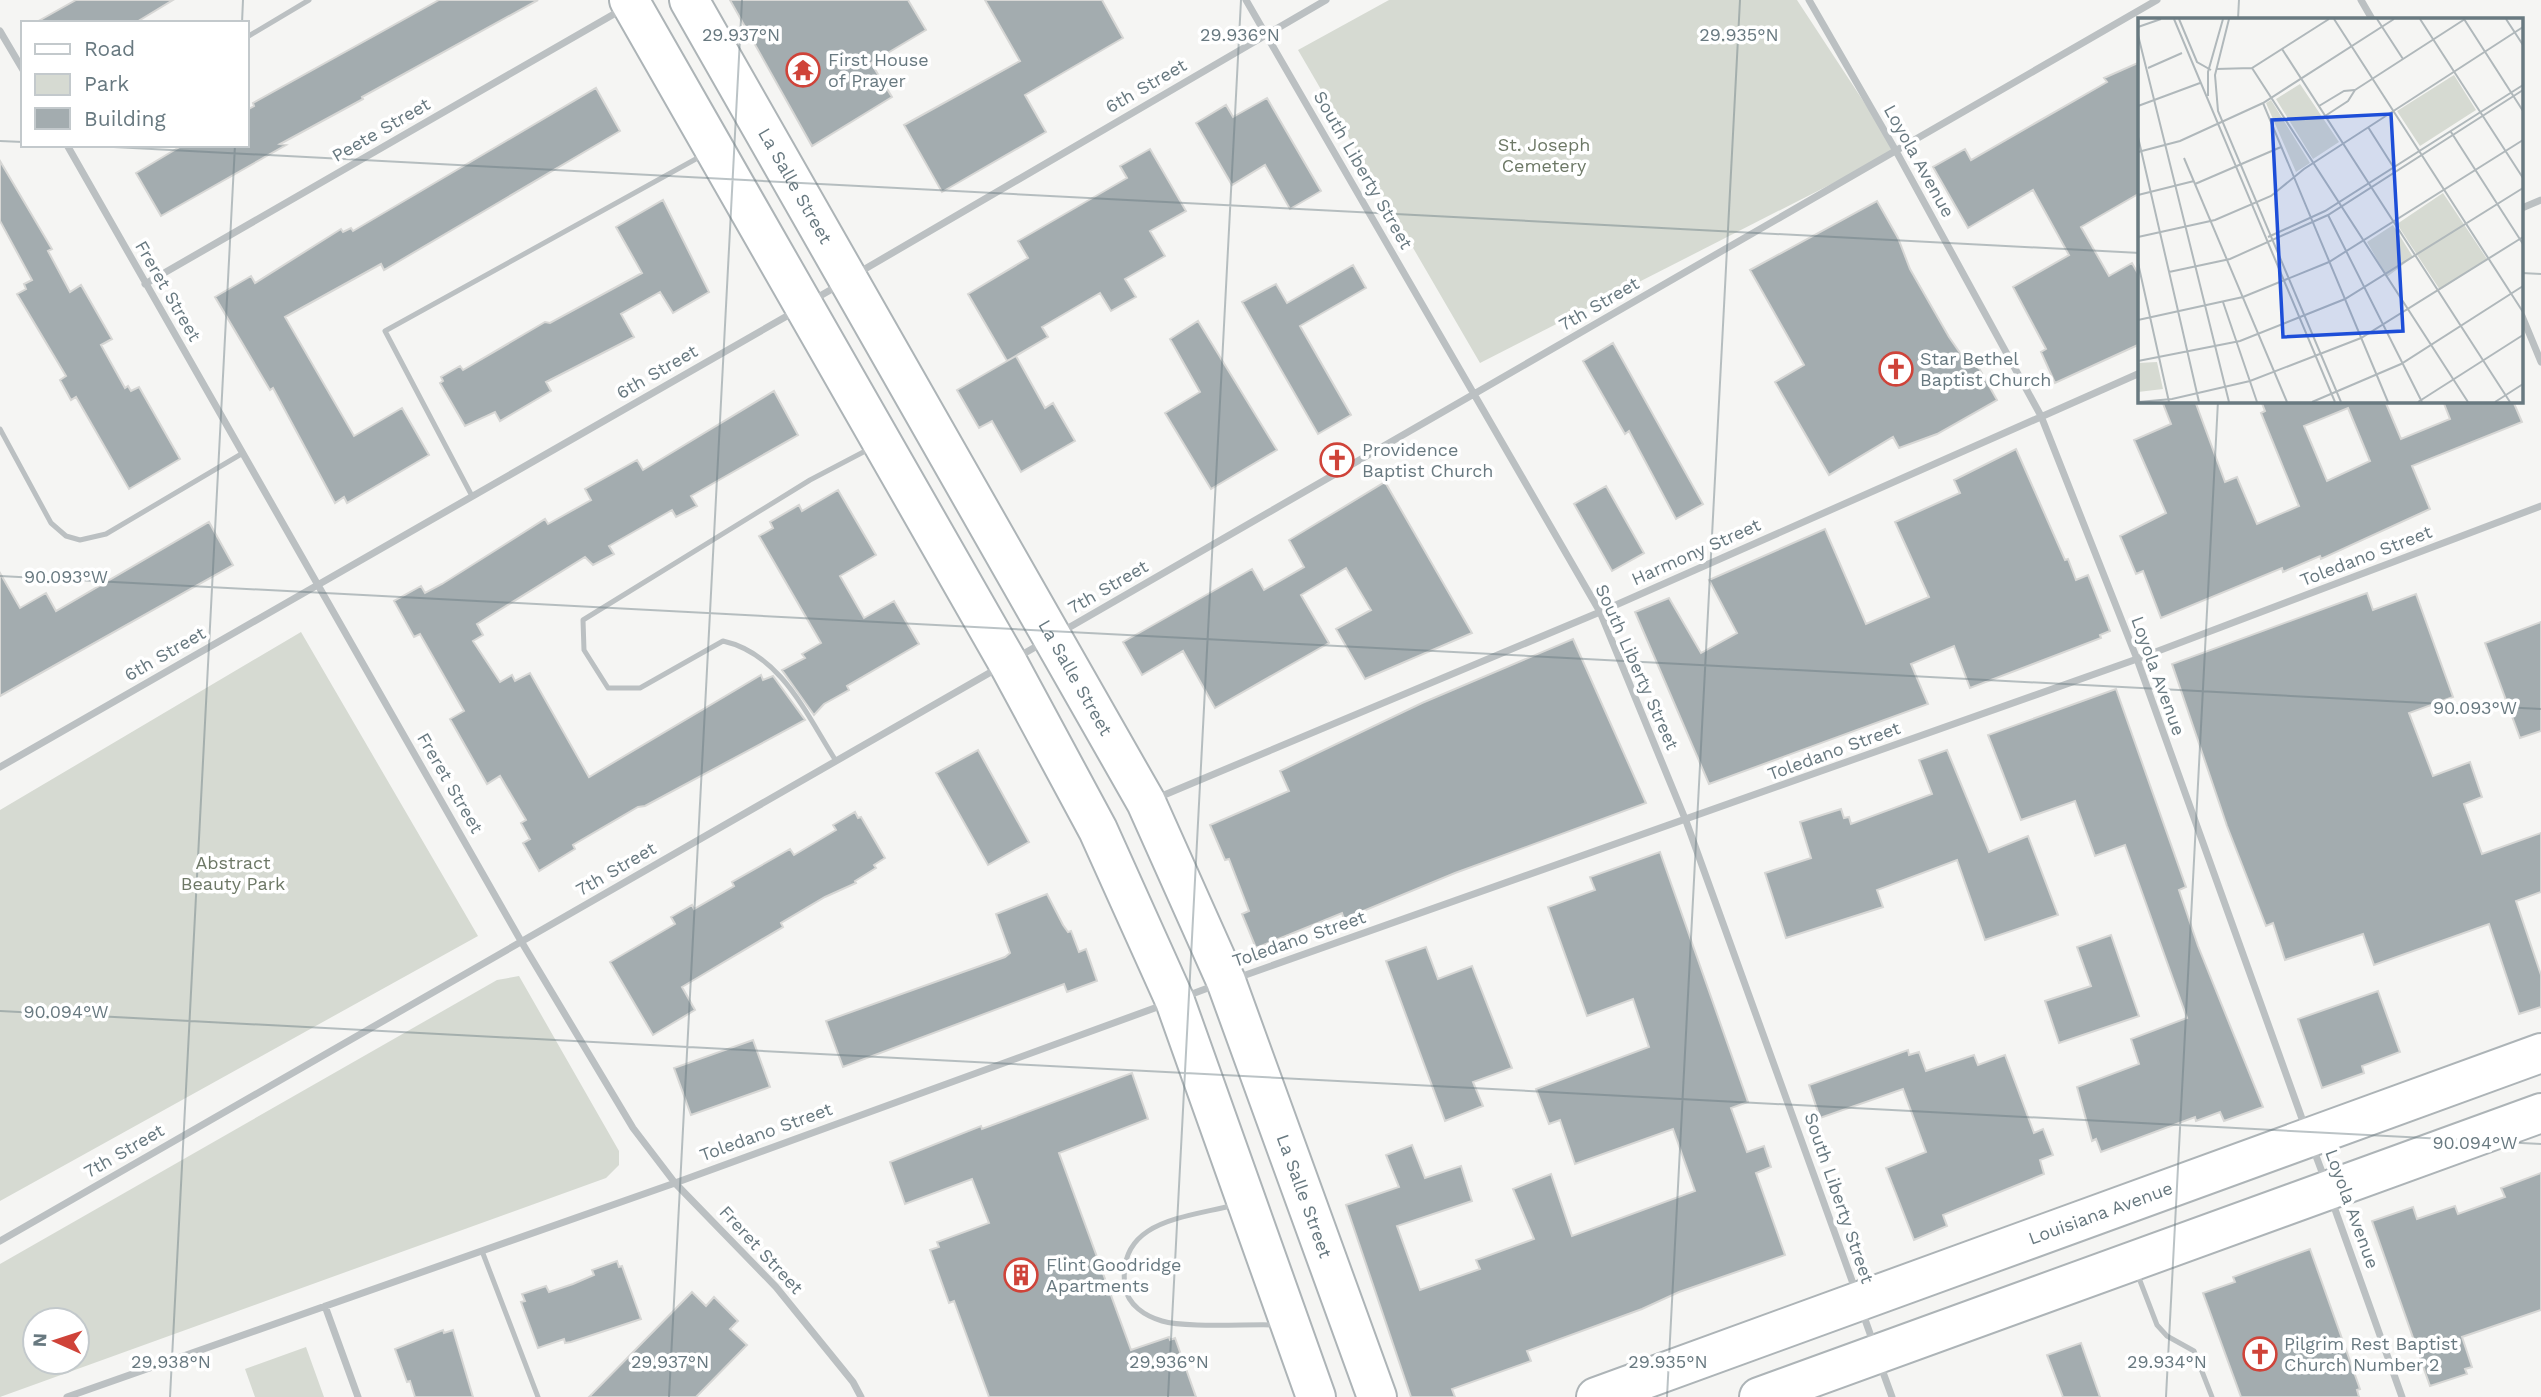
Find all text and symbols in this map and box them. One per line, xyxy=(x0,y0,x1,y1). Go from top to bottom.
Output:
inset map xyxy=(2138,18,2524,402)
legend xyxy=(21,21,248,147)
text: 29.937°N xyxy=(702,24,780,45)
text: 29.936°N xyxy=(1200,24,1280,45)
text: 29.935°N xyxy=(1699,24,1779,45)
text: Road xyxy=(84,36,135,61)
place label: First House of Prayer xyxy=(828,49,929,91)
temple icon: First House of Prayer xyxy=(784,51,822,89)
street label: 6th Street xyxy=(1102,54,1190,117)
text: Park xyxy=(84,71,129,96)
street label: South Liberty Street xyxy=(1310,87,1418,253)
street label: Peete Street xyxy=(328,93,434,166)
street label: Loyola Avenue xyxy=(1880,101,1959,221)
text: Building xyxy=(84,106,166,131)
street label: La Salle Street xyxy=(754,124,837,248)
park label: St. Joseph Cemetery xyxy=(1498,134,1590,176)
street label: Freret Street xyxy=(131,237,206,345)
street label: 7th Street xyxy=(1555,272,1643,335)
street label: 6th Street xyxy=(613,340,701,403)
place label: Star Bethel Baptist Church xyxy=(1920,348,2051,390)
church icon: Star Bethel Baptist Church xyxy=(1877,350,1915,388)
place label: Providence Baptist Church xyxy=(1362,439,1493,481)
church icon: Providence Baptist Church xyxy=(1318,441,1356,479)
street label: Harmony Street xyxy=(1628,514,1764,589)
street label: Toledano Street xyxy=(2297,521,2435,590)
street label: 7th Street xyxy=(1064,555,1152,618)
text: 90.093°W xyxy=(24,566,108,587)
street label: South Liberty Street xyxy=(1591,581,1684,753)
street label: Loyola Avenue xyxy=(2127,613,2190,738)
street label: La Salle Street xyxy=(1034,616,1117,740)
street label: 6th Street xyxy=(121,622,209,685)
text: 90.093°W xyxy=(2433,697,2517,718)
street label: Toledano Street xyxy=(1765,717,1903,784)
street label: Freret Street xyxy=(413,729,488,837)
street label: 7th Street xyxy=(572,837,660,900)
park label: Abstract Beauty Park xyxy=(181,852,285,894)
street label: Toledano Street xyxy=(1230,906,1369,971)
text: 90.094°W xyxy=(23,1001,109,1022)
street label: Toledano Street xyxy=(697,1098,835,1165)
street label: South Liberty Street xyxy=(1800,1110,1879,1286)
street label: 7th Street xyxy=(80,1119,168,1182)
street label: La Salle Street xyxy=(1273,1131,1337,1261)
text: 90.094°W xyxy=(2432,1132,2518,1153)
street label: Loyola Avenue xyxy=(2321,1146,2384,1271)
street label: Louisiana Avenue xyxy=(2026,1177,2175,1249)
street label: Freret Street xyxy=(715,1201,808,1298)
place label: Flint Goodridge Apartments xyxy=(1046,1254,1181,1296)
building icon: Flint Goodridge Apartments xyxy=(1002,1256,1040,1294)
north arrow xyxy=(21,1306,91,1376)
text: N xyxy=(28,1332,51,1348)
place label: Pilgrim Rest Baptist Church Number 2 xyxy=(2284,1333,2458,1375)
church icon: Pilgrim Rest Baptist Church Number 2 xyxy=(2241,1335,2279,1373)
text: 29.938°N xyxy=(131,1351,211,1372)
text: 29.937°N xyxy=(631,1351,709,1372)
text: 29.936°N xyxy=(1129,1351,1209,1372)
text: 29.935°N xyxy=(1628,1351,1708,1372)
text: 29.934°N xyxy=(2127,1351,2207,1372)

